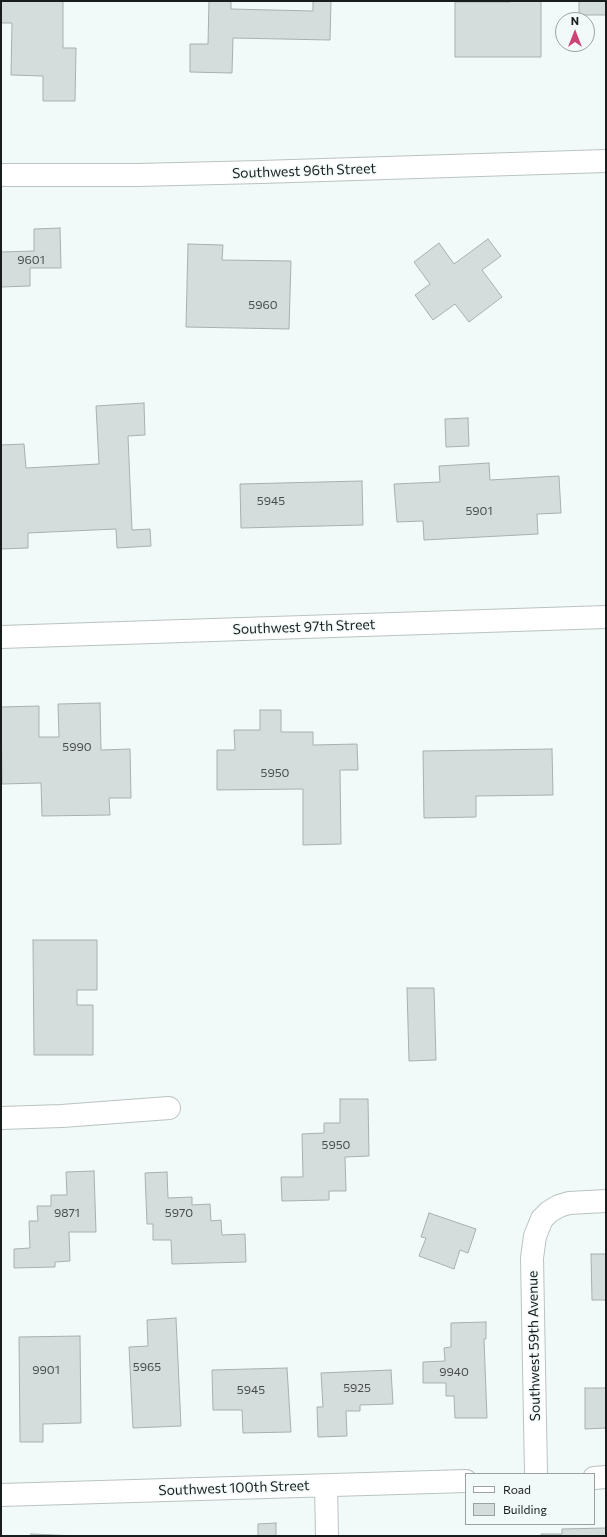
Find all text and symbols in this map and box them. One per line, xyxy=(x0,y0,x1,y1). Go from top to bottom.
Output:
north arrow xyxy=(555,12,595,52)
text: N xyxy=(571,14,579,27)
street label: Southwest 96th Street xyxy=(232,160,376,182)
house number: 9601 xyxy=(17,253,45,267)
house number: 5960 xyxy=(248,298,278,312)
house number: 5945 xyxy=(257,494,285,508)
house number: 5901 xyxy=(465,504,493,518)
street label: Southwest 97th Street xyxy=(232,616,376,638)
house number: 5990 xyxy=(62,740,92,754)
house number: 5950 xyxy=(261,766,289,780)
house number: 5950 xyxy=(322,1138,350,1152)
house number: 9871 xyxy=(54,1206,80,1220)
house number: 5970 xyxy=(165,1206,193,1220)
street label: Southwest 59th Avenue xyxy=(524,1270,544,1422)
house number: 5965 xyxy=(133,1360,161,1374)
house number: 9901 xyxy=(32,1363,60,1377)
house number: 9940 xyxy=(439,1365,469,1379)
house number: 5925 xyxy=(343,1381,371,1395)
house number: 5945 xyxy=(237,1383,265,1397)
legend xyxy=(465,1473,595,1525)
street label: Southwest 100th Street xyxy=(158,1477,310,1499)
text: Road xyxy=(503,1482,531,1496)
text: Building xyxy=(503,1502,547,1516)

